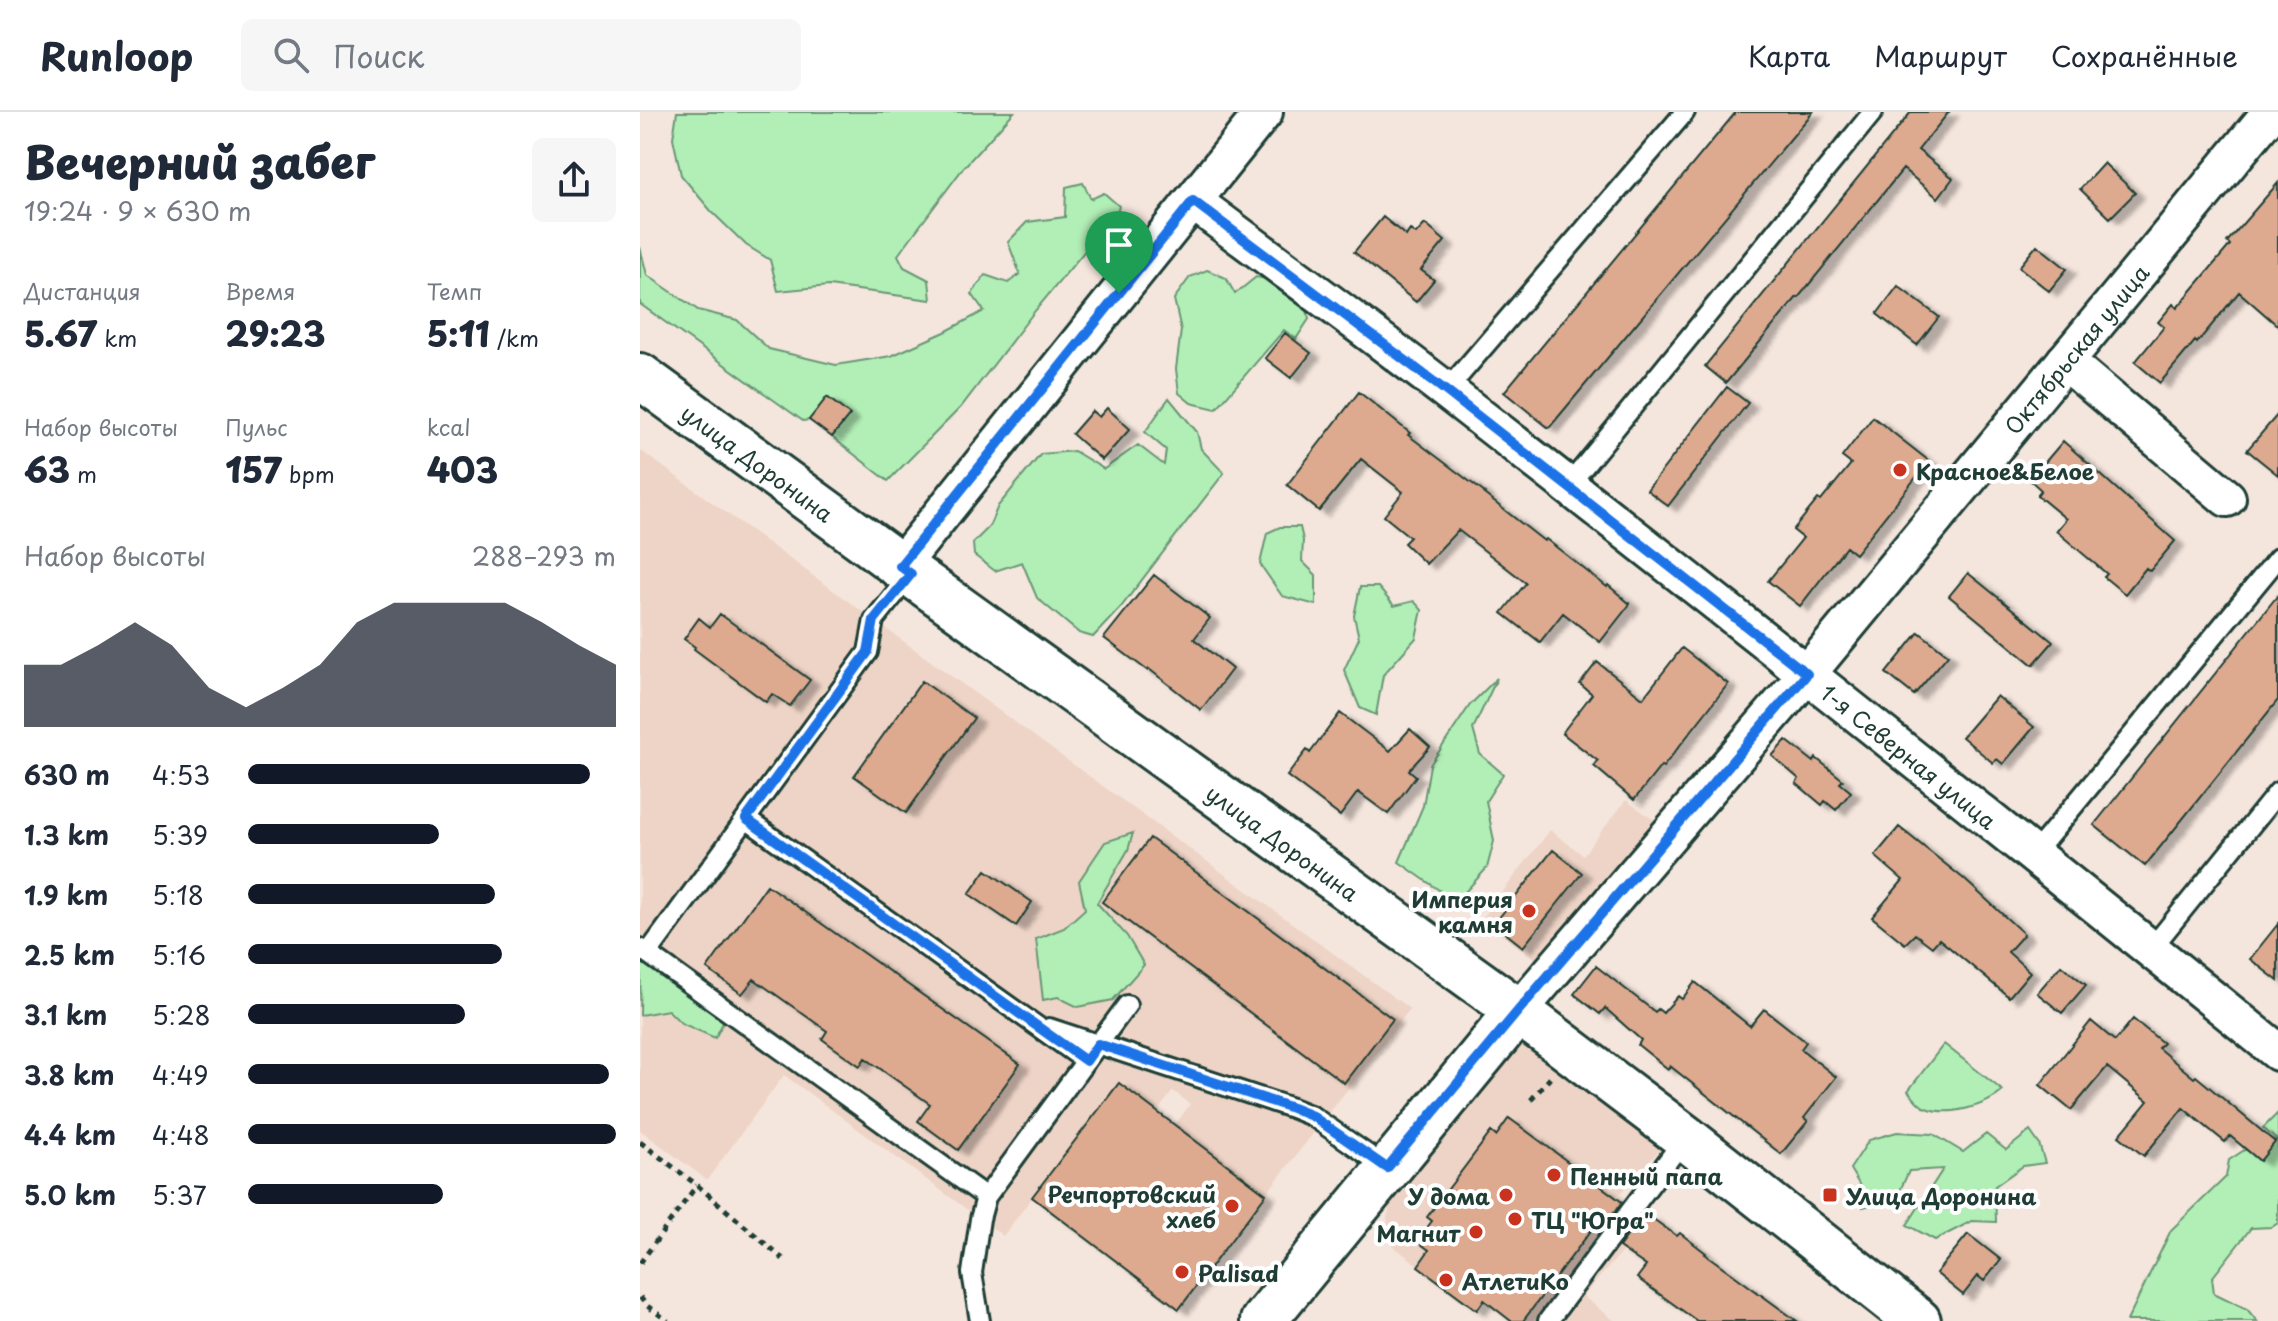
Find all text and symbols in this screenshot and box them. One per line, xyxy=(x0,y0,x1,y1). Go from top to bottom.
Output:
search box xyxy=(241,19,801,91)
text: Runloop xyxy=(40,27,193,84)
icon: search xyxy=(269,33,313,77)
text: Поиск xyxy=(333,33,424,78)
text: Карта xyxy=(1748,34,1830,77)
text: Маршрут xyxy=(1874,34,2007,77)
text: Сохранённые xyxy=(2051,34,2238,77)
text: Вечерний забег xyxy=(24,128,375,194)
button: share xyxy=(532,138,616,222)
text: 19:24 · 9 × 630 m xyxy=(24,191,251,230)
pin xyxy=(1085,211,1153,293)
icon: arrive xyxy=(1097,223,1141,267)
street label: Октябрьская улица xyxy=(1996,256,2156,441)
text: Дистанция xyxy=(24,274,141,307)
text: Время xyxy=(225,274,296,307)
text: Темп xyxy=(427,274,482,307)
text: 5.67 xyxy=(24,307,97,359)
text: 29:23 xyxy=(225,307,325,359)
text: 5:11 xyxy=(427,307,490,359)
text: km xyxy=(97,321,137,354)
text: /km xyxy=(490,321,539,354)
street label: улица Доронина xyxy=(675,395,841,529)
text: Набор высоты xyxy=(24,410,178,443)
text: Пульс xyxy=(225,410,288,443)
text: kcal xyxy=(427,410,471,443)
text: 63 xyxy=(24,443,70,495)
text: 157 xyxy=(225,443,282,495)
text: 403 xyxy=(427,443,498,495)
place label: Красное&Белое xyxy=(1916,454,2095,487)
text: m xyxy=(70,457,97,490)
text: bpm xyxy=(282,457,335,490)
marker: Красное&Белое xyxy=(1891,461,1909,479)
text: Набор высоты xyxy=(24,536,206,575)
text: 288–293 m xyxy=(472,536,616,575)
street label: 1-я Северная улица xyxy=(1815,675,2004,836)
text: 630 m xyxy=(24,755,110,794)
text: 4:53 xyxy=(152,755,210,794)
street label: улица Доронина xyxy=(1200,775,1366,908)
text: 1.3 km xyxy=(24,815,109,854)
text: 5:39 xyxy=(152,815,208,854)
text: 1.9 km xyxy=(24,875,108,914)
text: 5:18 xyxy=(152,875,204,914)
place label: Империя камня xyxy=(1412,882,1513,940)
marker: Империя камня xyxy=(1520,902,1538,920)
text: 2.5 km xyxy=(24,935,115,974)
text: 5:16 xyxy=(152,935,206,974)
text: 3.1 km xyxy=(24,995,107,1034)
text: 5:28 xyxy=(152,995,211,1034)
text: 3.8 km xyxy=(24,1055,115,1094)
text: 4:49 xyxy=(152,1055,209,1094)
text: 4.4 km xyxy=(24,1115,116,1154)
text: 4:48 xyxy=(152,1115,210,1154)
place label: Пенный папа xyxy=(1570,1159,1723,1192)
marker: Пенный папа xyxy=(1545,1166,1563,1184)
text: 5.0 km xyxy=(24,1175,116,1214)
text: 5:37 xyxy=(152,1175,207,1214)
place label: Речпортовский хлеб xyxy=(1047,1177,1216,1235)
place label: У дома xyxy=(1407,1179,1490,1212)
place label: Улица Доронина xyxy=(1845,1179,2037,1212)
marker: У дома xyxy=(1497,1186,1515,1204)
marker: Улица Доронина xyxy=(1821,1186,1839,1204)
marker: Речпортовский хлеб xyxy=(1223,1197,1241,1215)
place label: ТЦ "Югра" xyxy=(1531,1203,1654,1236)
marker: ТЦ "Югра" xyxy=(1506,1210,1524,1228)
place label: Магнит xyxy=(1376,1216,1461,1249)
marker: Магнит xyxy=(1467,1223,1485,1241)
place label: Palisad xyxy=(1198,1256,1279,1289)
marker: Palisad xyxy=(1173,1263,1191,1281)
place label: АтлетиКо xyxy=(1462,1264,1569,1297)
marker: АтлетиКо xyxy=(1437,1271,1455,1289)

